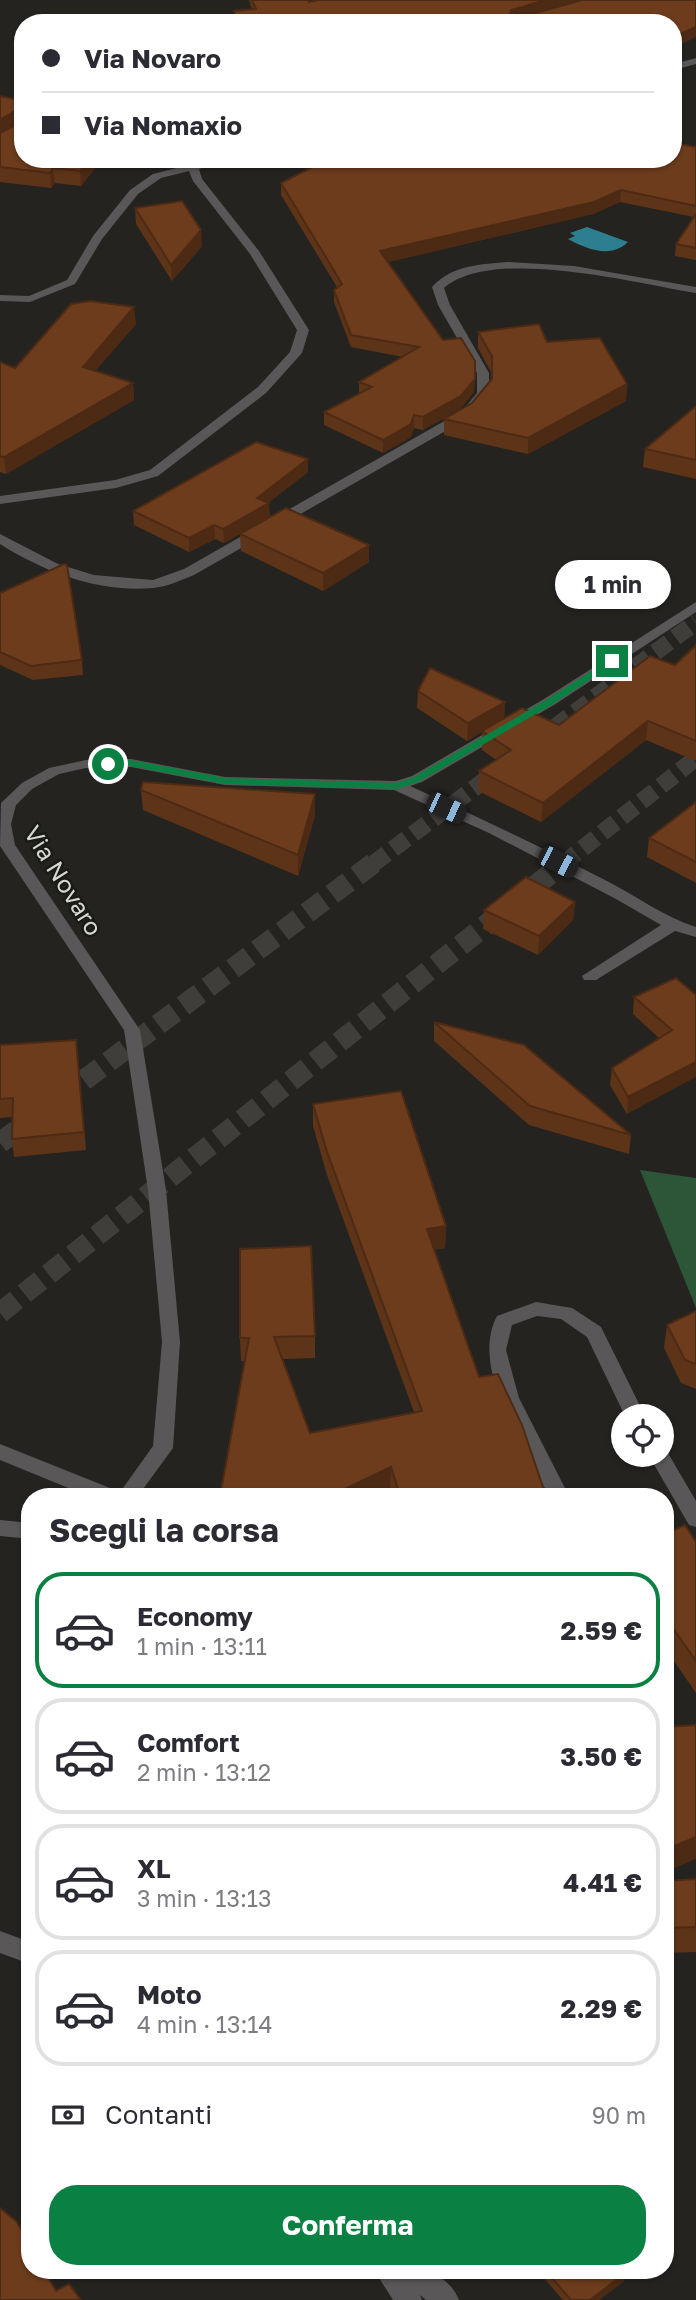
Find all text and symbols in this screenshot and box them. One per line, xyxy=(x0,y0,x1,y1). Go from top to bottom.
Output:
text: Via Novaro xyxy=(84,43,221,74)
text: Via Nomaxio xyxy=(84,110,242,141)
callout: 1 min xyxy=(554,560,670,608)
text: 1 min xyxy=(584,570,642,598)
route end xyxy=(596,645,628,677)
route start xyxy=(92,748,124,780)
car xyxy=(423,790,470,826)
street label: Via Novaro xyxy=(19,820,109,940)
car xyxy=(535,843,582,881)
map controls xyxy=(611,1404,674,1467)
button: locate xyxy=(611,1404,674,1467)
text: Scegli la corsa xyxy=(49,1511,279,1549)
icon: car xyxy=(53,1599,116,1662)
text: Economy xyxy=(137,1601,253,1632)
text: 2.59 € xyxy=(561,1615,642,1646)
text: 1 min · 13:11 xyxy=(137,1632,267,1660)
icon: car xyxy=(53,1725,116,1788)
text: Comfort xyxy=(137,1727,240,1758)
text: 3.50 € xyxy=(560,1741,642,1772)
text: 2 min · 13:12 xyxy=(137,1758,271,1786)
icon: car xyxy=(53,1851,116,1914)
text: XL xyxy=(137,1853,171,1884)
text: 4.41 € xyxy=(563,1867,642,1898)
text: 3 min · 13:13 xyxy=(137,1884,271,1912)
icon: car xyxy=(53,1977,116,2040)
text: Moto xyxy=(137,1979,202,2010)
text: 2.29 € xyxy=(561,1993,642,2024)
text: 4 min · 13:14 xyxy=(137,2010,273,2038)
icon: cash xyxy=(49,2096,87,2134)
text: Contanti xyxy=(105,2099,212,2130)
text: 90 m xyxy=(592,2101,646,2129)
button: Conferma xyxy=(49,2185,646,2265)

